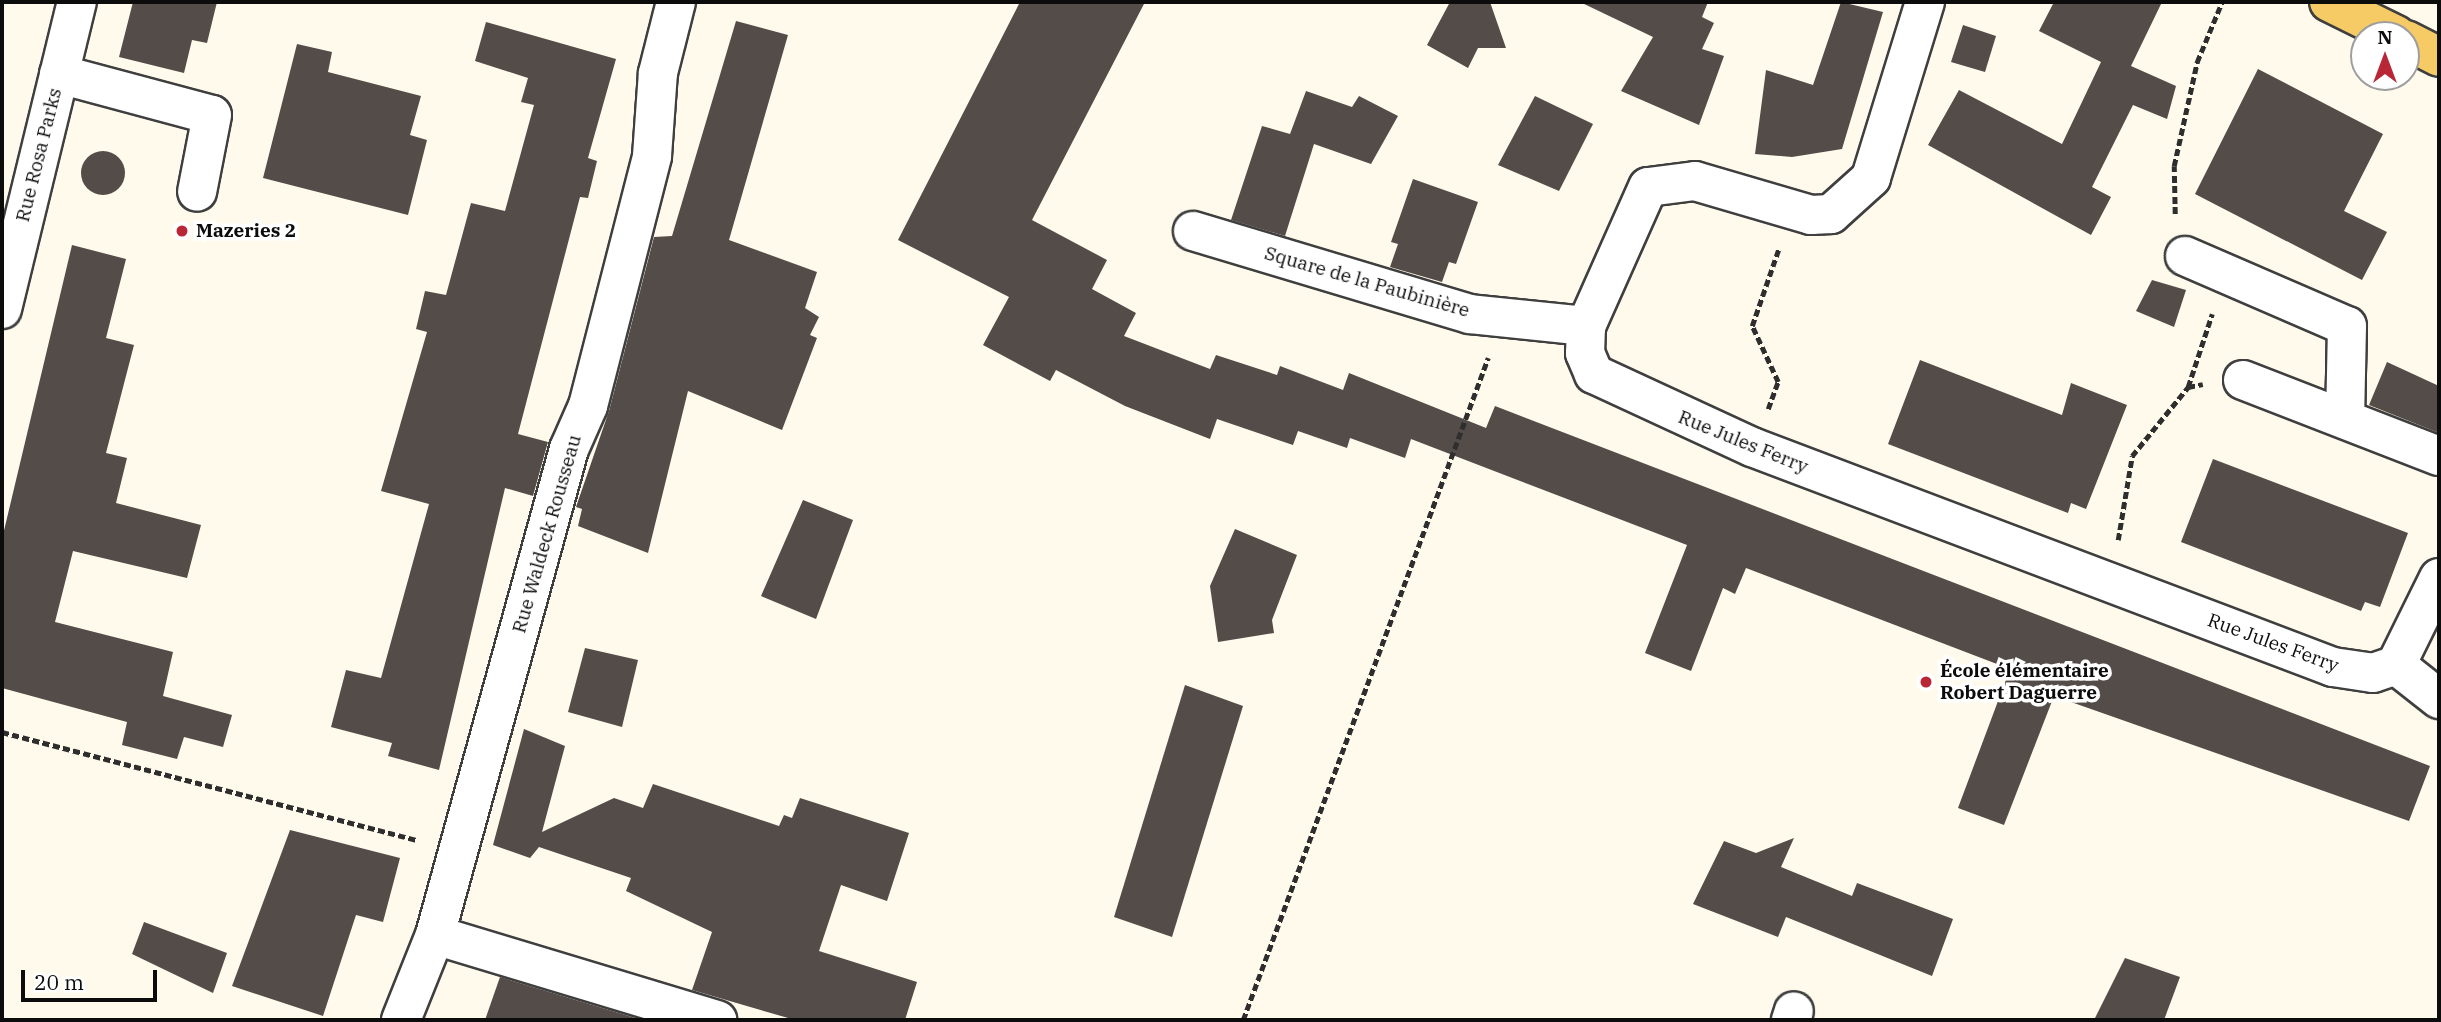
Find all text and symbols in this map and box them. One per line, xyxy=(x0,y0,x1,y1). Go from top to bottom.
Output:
north arrow xyxy=(2350,21,2420,91)
text: N xyxy=(2377,25,2393,49)
street label: Rue Rosa Parks xyxy=(11,86,67,224)
place label: Mazeries 2 xyxy=(196,220,296,242)
marker: Mazeries 2 xyxy=(174,223,190,239)
street label: Square de la Paubinière xyxy=(1262,242,1472,322)
street label: Rue Jules Ferry xyxy=(1675,406,1811,478)
street label: Rue Waldeck Rousseau xyxy=(508,432,586,636)
street label: Rue Jules Ferry xyxy=(2204,609,2342,677)
place label: École élémentaire Robert Daguerre xyxy=(1940,660,2109,704)
marker: École élémentaire Robert Daguerre xyxy=(1918,674,1934,690)
scale bar xyxy=(24,956,161,1000)
text: 20 m xyxy=(34,968,84,996)

